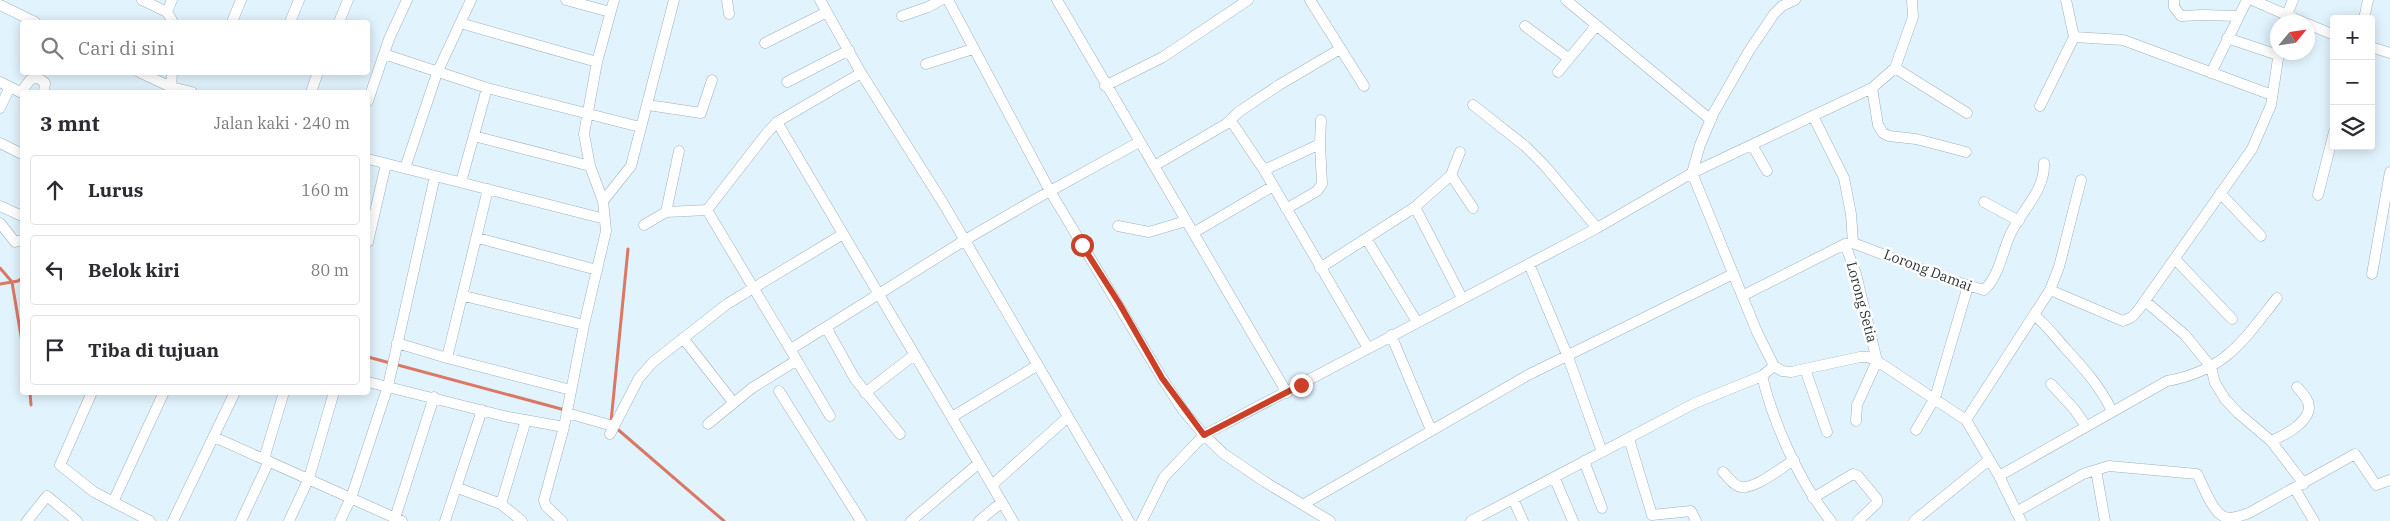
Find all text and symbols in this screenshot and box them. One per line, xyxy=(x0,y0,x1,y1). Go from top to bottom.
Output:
north arrow xyxy=(2270,15,2315,60)
map controls xyxy=(2330,15,2375,150)
button: + xyxy=(2330,15,2375,60)
search box xyxy=(20,20,370,75)
icon: search xyxy=(38,34,66,62)
text: Cari di sini xyxy=(78,36,175,60)
button: − xyxy=(2330,60,2375,105)
button: layers xyxy=(2330,105,2375,150)
text: 3 mnt xyxy=(40,109,100,137)
text: Jalan kaki · 240 m xyxy=(214,113,350,133)
icon: ahead xyxy=(41,176,69,204)
text: Lurus xyxy=(88,178,143,202)
text: 160 m xyxy=(301,180,349,200)
route start xyxy=(1071,234,1094,257)
street label: Lorong Damai xyxy=(1881,245,1975,295)
icon: left xyxy=(41,256,69,284)
text: Belok kiri xyxy=(88,258,180,282)
text: 80 m xyxy=(311,260,349,280)
street label: Lorong Setia xyxy=(1843,260,1882,345)
icon: arrive xyxy=(41,336,69,364)
text: Tiba di tujuan xyxy=(88,338,219,362)
route end xyxy=(1290,374,1313,397)

